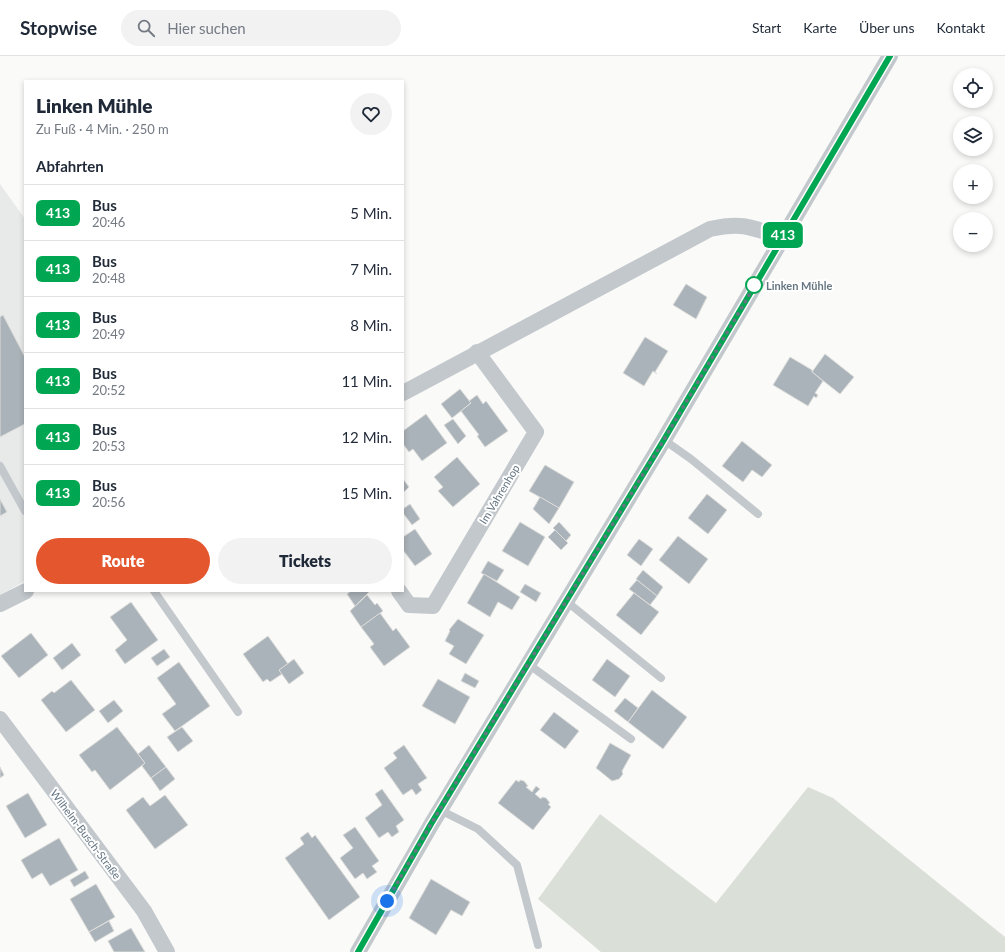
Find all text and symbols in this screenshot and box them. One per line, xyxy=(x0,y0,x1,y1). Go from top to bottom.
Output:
search box xyxy=(121,10,401,46)
text: Stopwise xyxy=(20,16,97,39)
icon: search xyxy=(135,17,157,39)
text: Hier suchen xyxy=(167,19,246,37)
text: Start xyxy=(752,19,781,36)
text: Karte xyxy=(803,19,837,36)
text: Über uns xyxy=(859,19,914,36)
text: Kontakt xyxy=(936,19,985,36)
map controls xyxy=(953,68,993,252)
button: locate xyxy=(953,68,993,108)
button: heart xyxy=(350,93,392,135)
text: Linken Mühle xyxy=(36,94,152,117)
button: layers xyxy=(953,116,993,156)
text: Zu Fuß · 4 Min. · 250 m xyxy=(36,121,169,137)
text: Abfahrten xyxy=(36,157,104,175)
button: + xyxy=(953,164,993,204)
text: Bus xyxy=(92,196,117,214)
text: 413 xyxy=(46,204,70,221)
text: 5 Min. xyxy=(350,204,392,222)
button: − xyxy=(953,212,993,252)
text: 20:46 xyxy=(92,214,125,230)
line badge: 413 xyxy=(760,222,806,248)
text: 413 xyxy=(771,226,795,243)
text: Bus xyxy=(92,252,117,270)
text: 413 xyxy=(46,260,70,277)
text: 7 Min. xyxy=(350,260,392,278)
text: 20:48 xyxy=(92,270,125,286)
marker: Linken Mühle xyxy=(745,276,763,294)
place label: Linken Mühle xyxy=(766,279,832,292)
text: Bus xyxy=(92,308,117,326)
text: 413 xyxy=(46,316,70,333)
text: 8 Min. xyxy=(350,316,392,334)
text: 20:49 xyxy=(92,326,125,342)
text: Bus xyxy=(92,364,117,382)
text: 413 xyxy=(46,372,70,389)
text: 11 Min. xyxy=(341,372,392,390)
text: 20:52 xyxy=(92,382,125,398)
text: Bus xyxy=(92,420,117,438)
text: 413 xyxy=(46,428,70,445)
text: 12 Min. xyxy=(341,428,392,446)
text: 20:53 xyxy=(92,438,125,454)
street label: Im Vahrenhop xyxy=(476,462,522,526)
text: Bus xyxy=(92,476,117,494)
text: 413 xyxy=(46,484,70,501)
text: 15 Min. xyxy=(341,484,392,502)
text: 20:56 xyxy=(92,494,125,510)
button: Route xyxy=(36,538,210,584)
button: Tickets xyxy=(218,538,392,584)
street label: Wilhelm-Busch-Straße xyxy=(48,787,124,882)
your location xyxy=(377,891,397,911)

